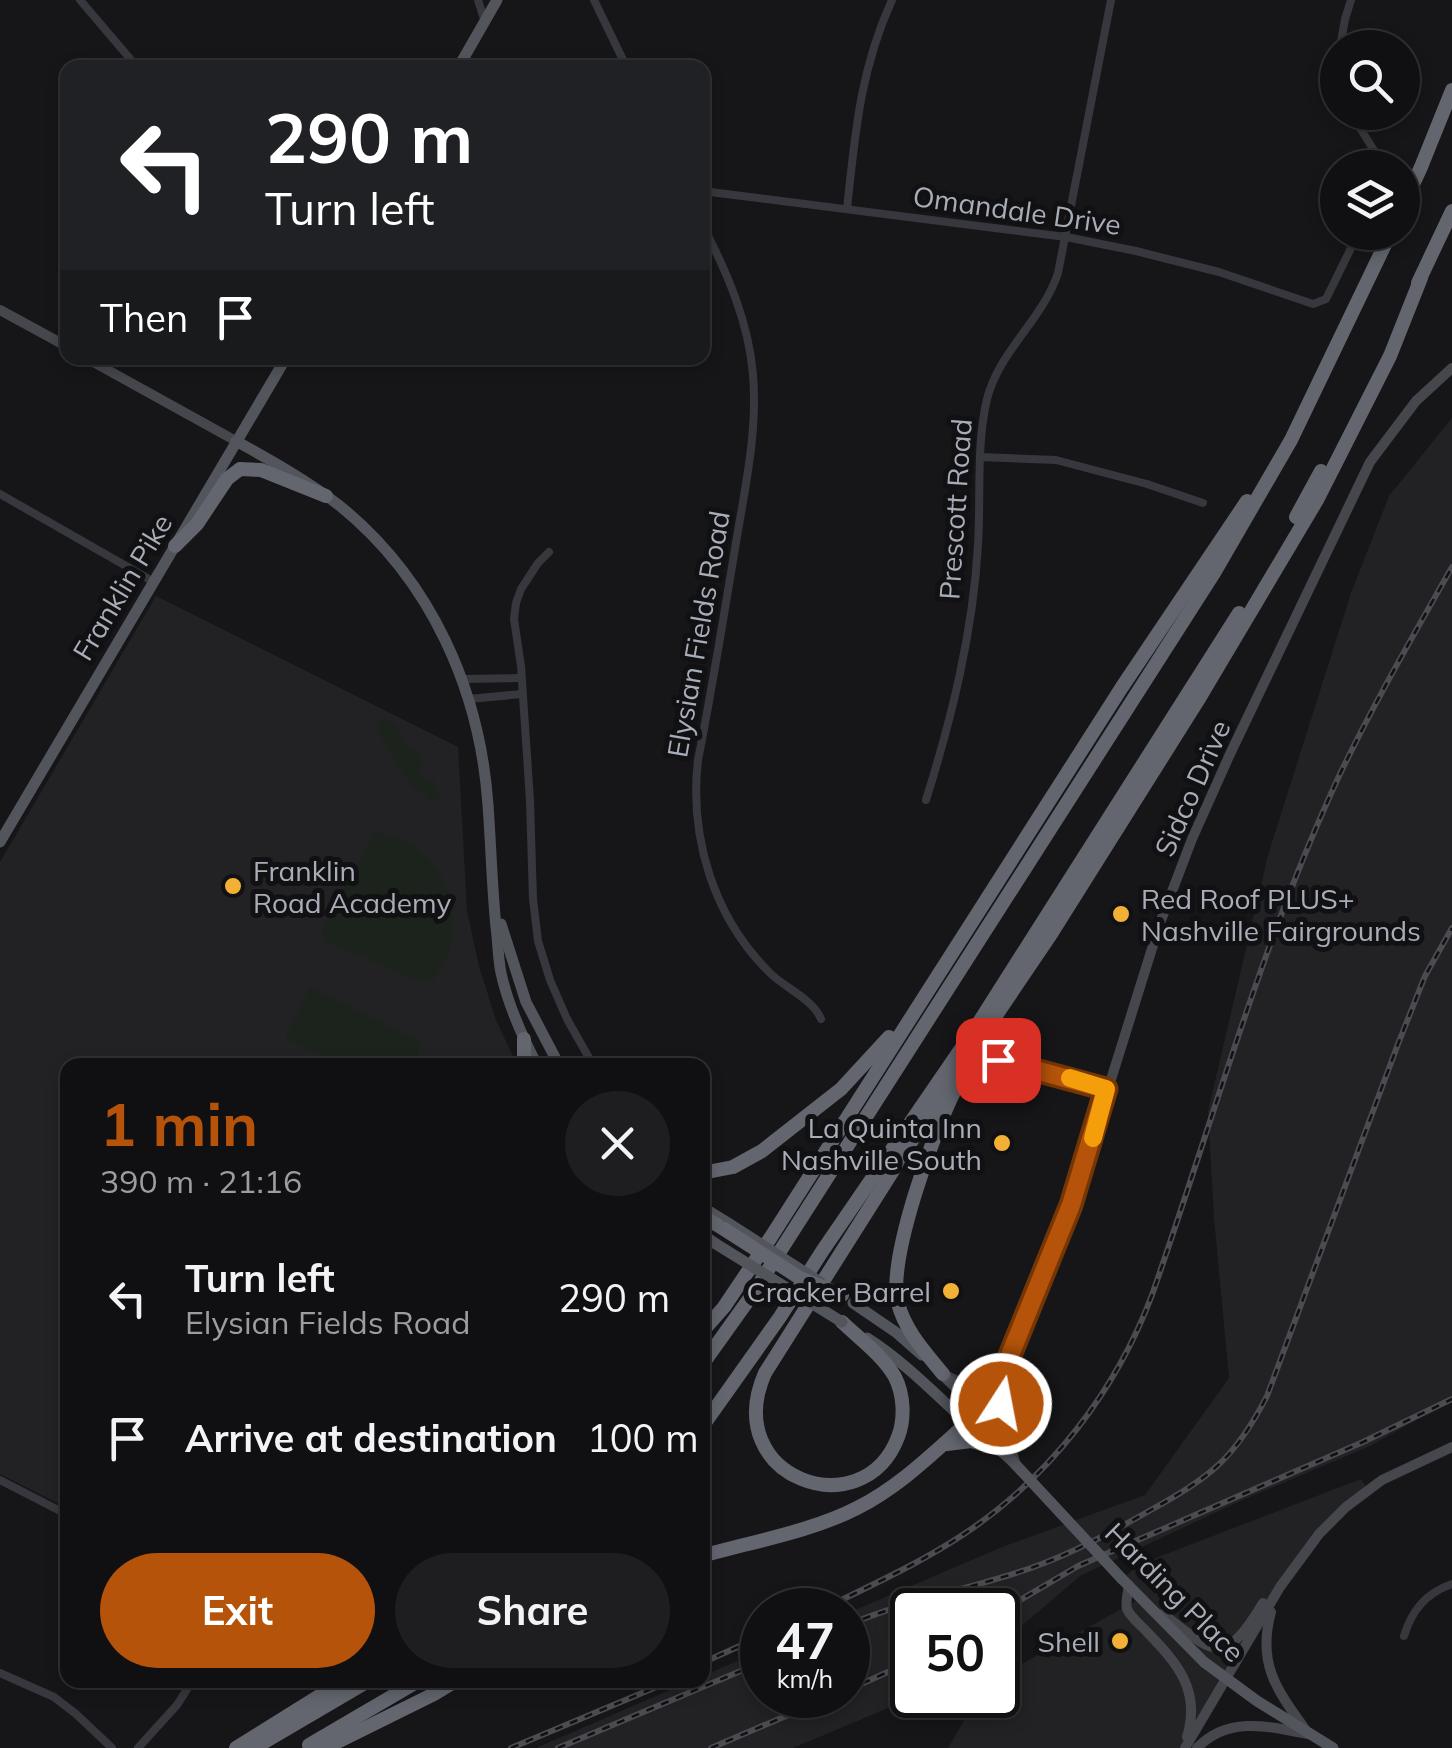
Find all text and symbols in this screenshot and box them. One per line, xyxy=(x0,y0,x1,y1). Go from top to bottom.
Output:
map controls xyxy=(1320,30,1420,250)
button: search xyxy=(1320,30,1420,130)
text: 290 m xyxy=(265,93,473,181)
icon: left xyxy=(100,100,230,230)
button: layers xyxy=(1320,150,1420,250)
street label: Omandale Drive xyxy=(911,178,1123,242)
text: Turn left xyxy=(265,180,434,236)
icon: arrive xyxy=(208,290,263,345)
text: Then xyxy=(100,294,188,342)
street label: Prescott Road xyxy=(931,417,979,601)
street label: Franklin Pike xyxy=(65,508,179,666)
street label: Elysian Fields Road xyxy=(659,508,737,760)
street label: Sidco Drive xyxy=(1146,714,1238,862)
place label: Franklin Road Academy xyxy=(253,853,451,920)
marker: Franklin Road Academy xyxy=(222,875,244,897)
place label: Red Roof PLUS+ Nashville Fairgrounds xyxy=(1141,881,1421,948)
marker: Red Roof PLUS+ Nashville Fairgrounds xyxy=(1110,903,1132,925)
pin xyxy=(956,1018,1041,1103)
icon: arrive xyxy=(971,1033,1026,1088)
text: 1 min xyxy=(100,1086,258,1161)
button: close xyxy=(565,1091,670,1196)
place label: La Quinta Inn Nashville South xyxy=(781,1110,982,1177)
marker: La Quinta Inn Nashville South xyxy=(991,1132,1013,1154)
text: 390 m · 21:16 xyxy=(100,1161,302,1201)
text: Turn left xyxy=(185,1254,335,1302)
icon: left xyxy=(100,1271,155,1326)
text: 290 m xyxy=(558,1274,670,1322)
place label: Cracker Barrel xyxy=(747,1274,931,1309)
marker: Cracker Barrel xyxy=(940,1280,962,1302)
text: Elysian Fields Road xyxy=(185,1302,470,1342)
position arrow xyxy=(949,1352,1053,1456)
icon: arrive xyxy=(100,1411,155,1466)
text: Arrive at destination xyxy=(185,1414,557,1462)
text: 100 m xyxy=(587,1414,699,1462)
street label: Harding Place xyxy=(1098,1515,1252,1669)
button: Exit xyxy=(100,1553,375,1668)
button: Share xyxy=(395,1553,670,1668)
speed limit sign: 50 xyxy=(890,1588,1020,1718)
text: 47 xyxy=(775,1609,835,1672)
place label: Shell xyxy=(1038,1624,1100,1659)
marker: Shell xyxy=(1109,1630,1131,1652)
text: km/h xyxy=(777,1663,833,1694)

